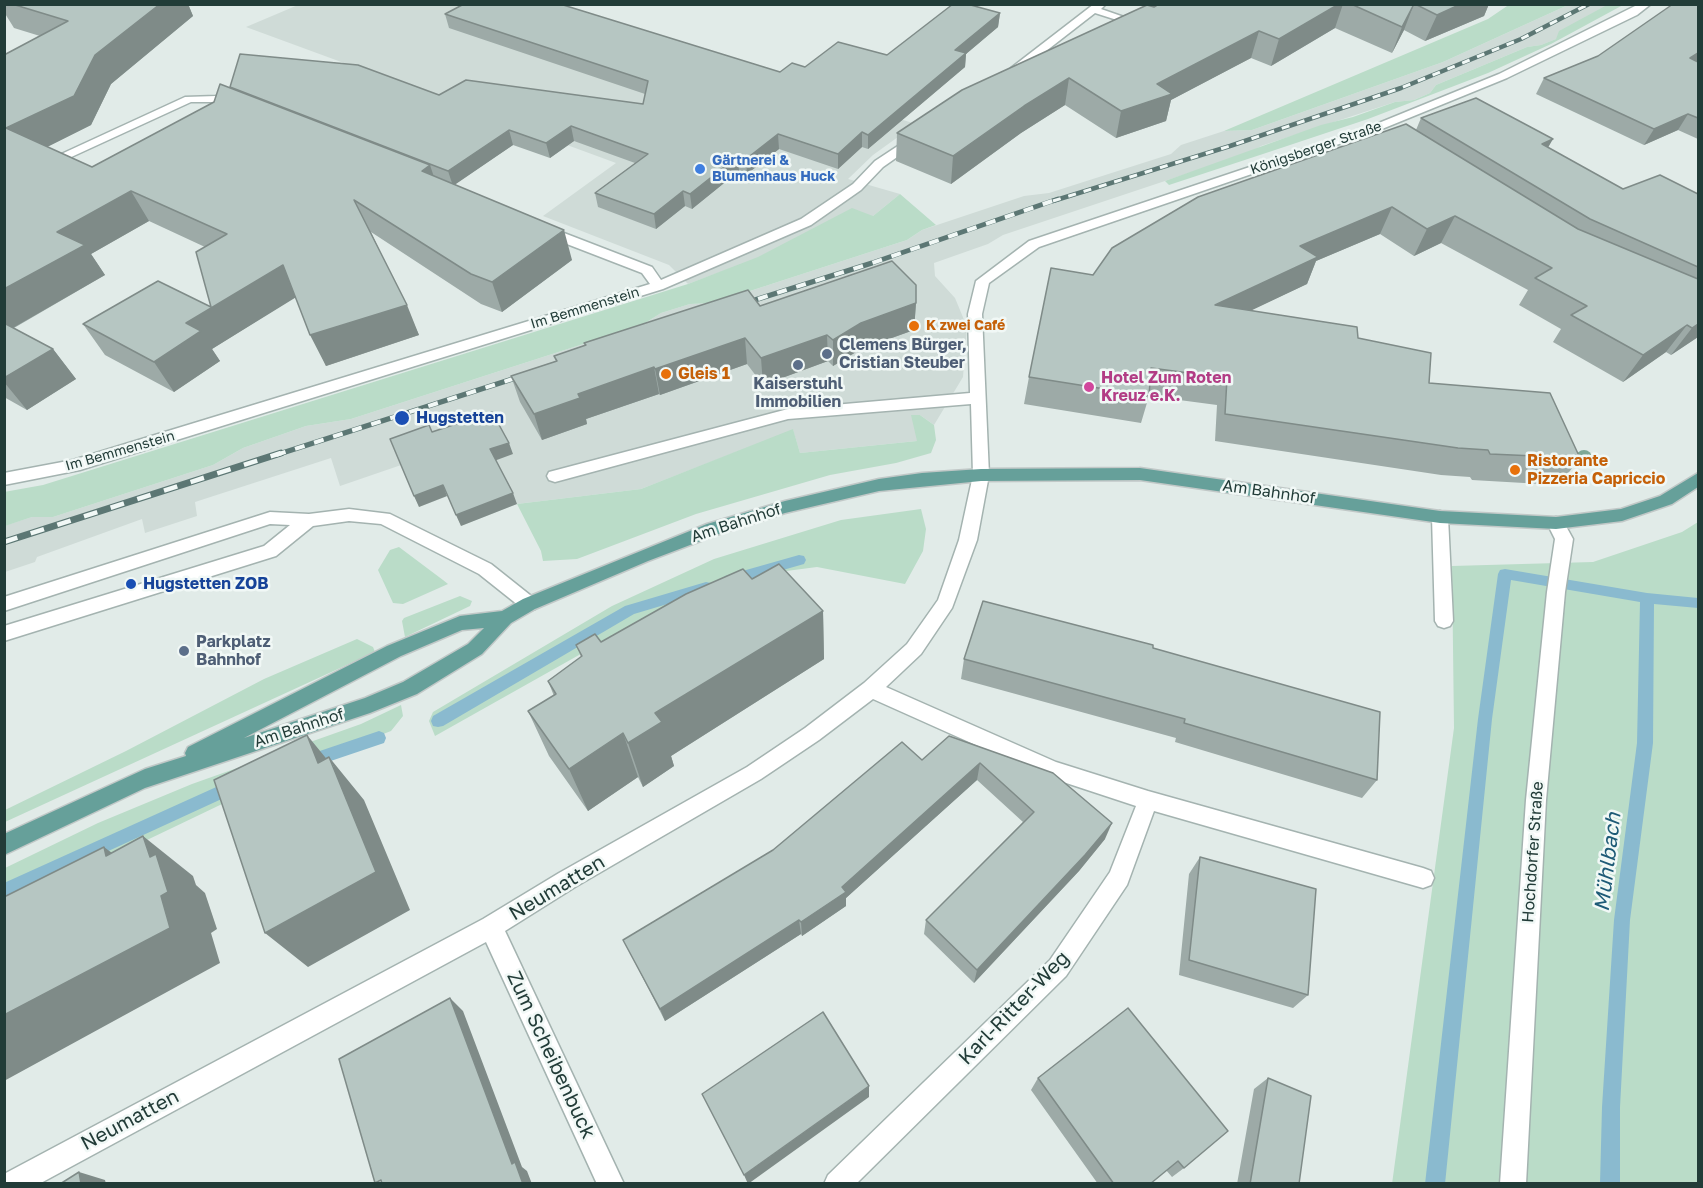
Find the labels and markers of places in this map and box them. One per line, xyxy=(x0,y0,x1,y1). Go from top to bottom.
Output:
place label: Gärtnerei & Blumenhaus Huck xyxy=(712,153,835,186)
marker: Gärtnerei & Blumenhaus Huck xyxy=(693,162,707,176)
place label: K zwei Café xyxy=(926,318,1005,334)
marker: K zwei Café xyxy=(907,319,921,333)
place label: Clemens Bürger, Cristian Steuber xyxy=(839,335,967,373)
marker: Clemens Bürger, Cristian Steuber xyxy=(820,347,834,361)
marker: Kaiserstuhl Immobilien xyxy=(791,358,805,372)
place label: Gleis 1 xyxy=(678,364,730,384)
marker: Gleis 1 xyxy=(659,367,673,381)
place label: Hotel Zum Roten Kreuz e.K. xyxy=(1101,368,1231,406)
place label: Kaiserstuhl Immobilien xyxy=(753,374,843,412)
marker: Hotel Zum Roten Kreuz e.K. xyxy=(1082,380,1096,394)
place label: Hugstetten xyxy=(416,408,504,428)
marker: Hugstetten xyxy=(393,409,411,427)
place label: Ristorante Pizzeria Capriccio xyxy=(1527,451,1665,489)
marker: Ristorante Pizzeria Capriccio xyxy=(1508,463,1522,477)
place label: Hugstetten ZOB xyxy=(143,574,269,594)
marker: Hugstetten ZOB xyxy=(124,577,138,591)
place label: Parkplatz Bahnhof xyxy=(196,632,271,670)
marker: Parkplatz Bahnhof xyxy=(177,644,191,658)

